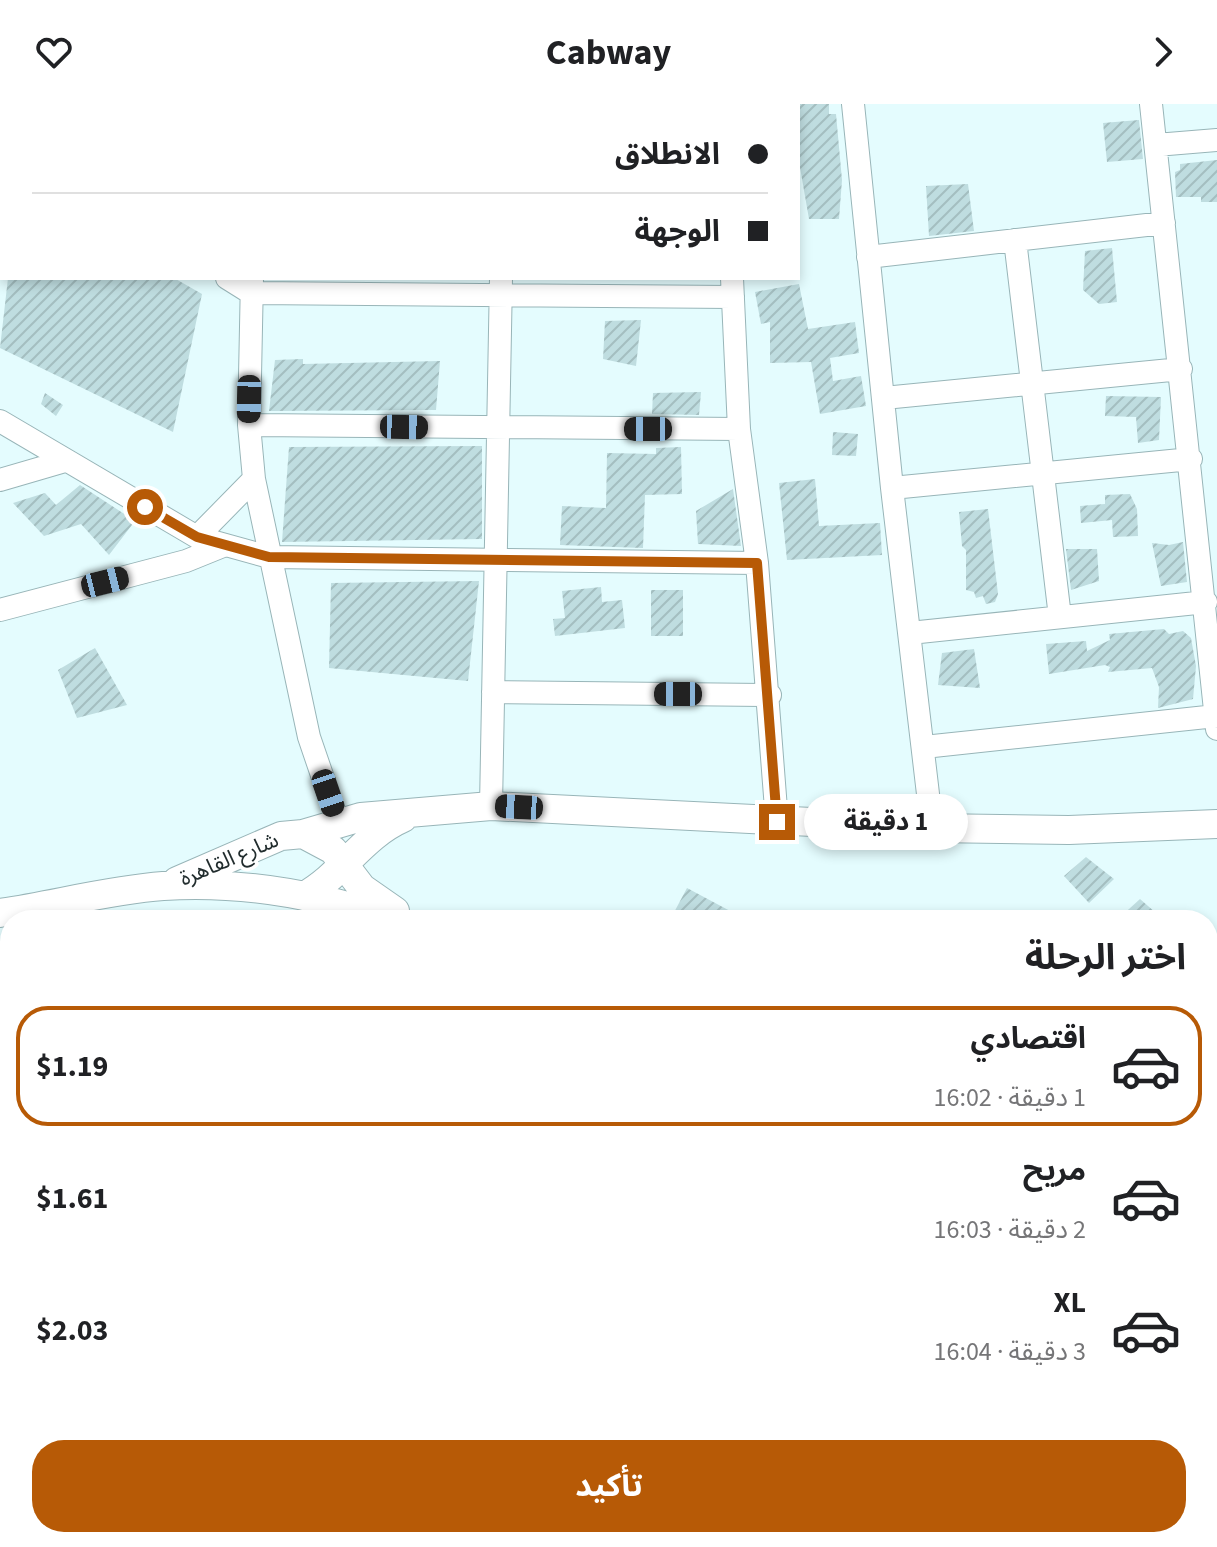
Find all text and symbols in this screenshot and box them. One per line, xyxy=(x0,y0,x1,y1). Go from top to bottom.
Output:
text: Cabway xyxy=(546,27,671,78)
icon: heart xyxy=(32,30,76,74)
icon: forward xyxy=(1141,30,1185,74)
text: الانطلاق xyxy=(615,133,720,176)
text: الوجهة xyxy=(635,210,720,253)
car xyxy=(237,375,261,423)
car xyxy=(380,415,428,439)
car xyxy=(624,417,672,441)
route start xyxy=(127,489,163,525)
car xyxy=(79,565,131,599)
car xyxy=(654,682,702,706)
car xyxy=(309,766,347,820)
car xyxy=(494,794,544,820)
callout: 1 دقيقة xyxy=(805,794,969,850)
text: 1 دقيقة xyxy=(844,803,928,840)
route end xyxy=(759,804,795,840)
street label: شارع القاهرة xyxy=(174,824,284,894)
text: اختر الرحلة xyxy=(1025,932,1186,983)
text: اقتصادي xyxy=(971,1017,1086,1060)
icon: car xyxy=(1110,1030,1182,1102)
text: $1.19 xyxy=(36,1045,108,1088)
text: 1 دقيقة · 16:02 xyxy=(934,1079,1086,1116)
text: مريح xyxy=(1023,1149,1086,1192)
icon: car xyxy=(1110,1162,1182,1234)
text: $1.61 xyxy=(36,1177,108,1220)
text: 2 دقيقة · 16:03 xyxy=(934,1211,1086,1248)
text: XL xyxy=(1053,1281,1086,1324)
icon: car xyxy=(1110,1294,1182,1366)
text: $2.03 xyxy=(36,1309,108,1352)
text: 3 دقيقة · 16:04 xyxy=(934,1333,1086,1370)
button: تأكيد xyxy=(32,1440,1186,1532)

